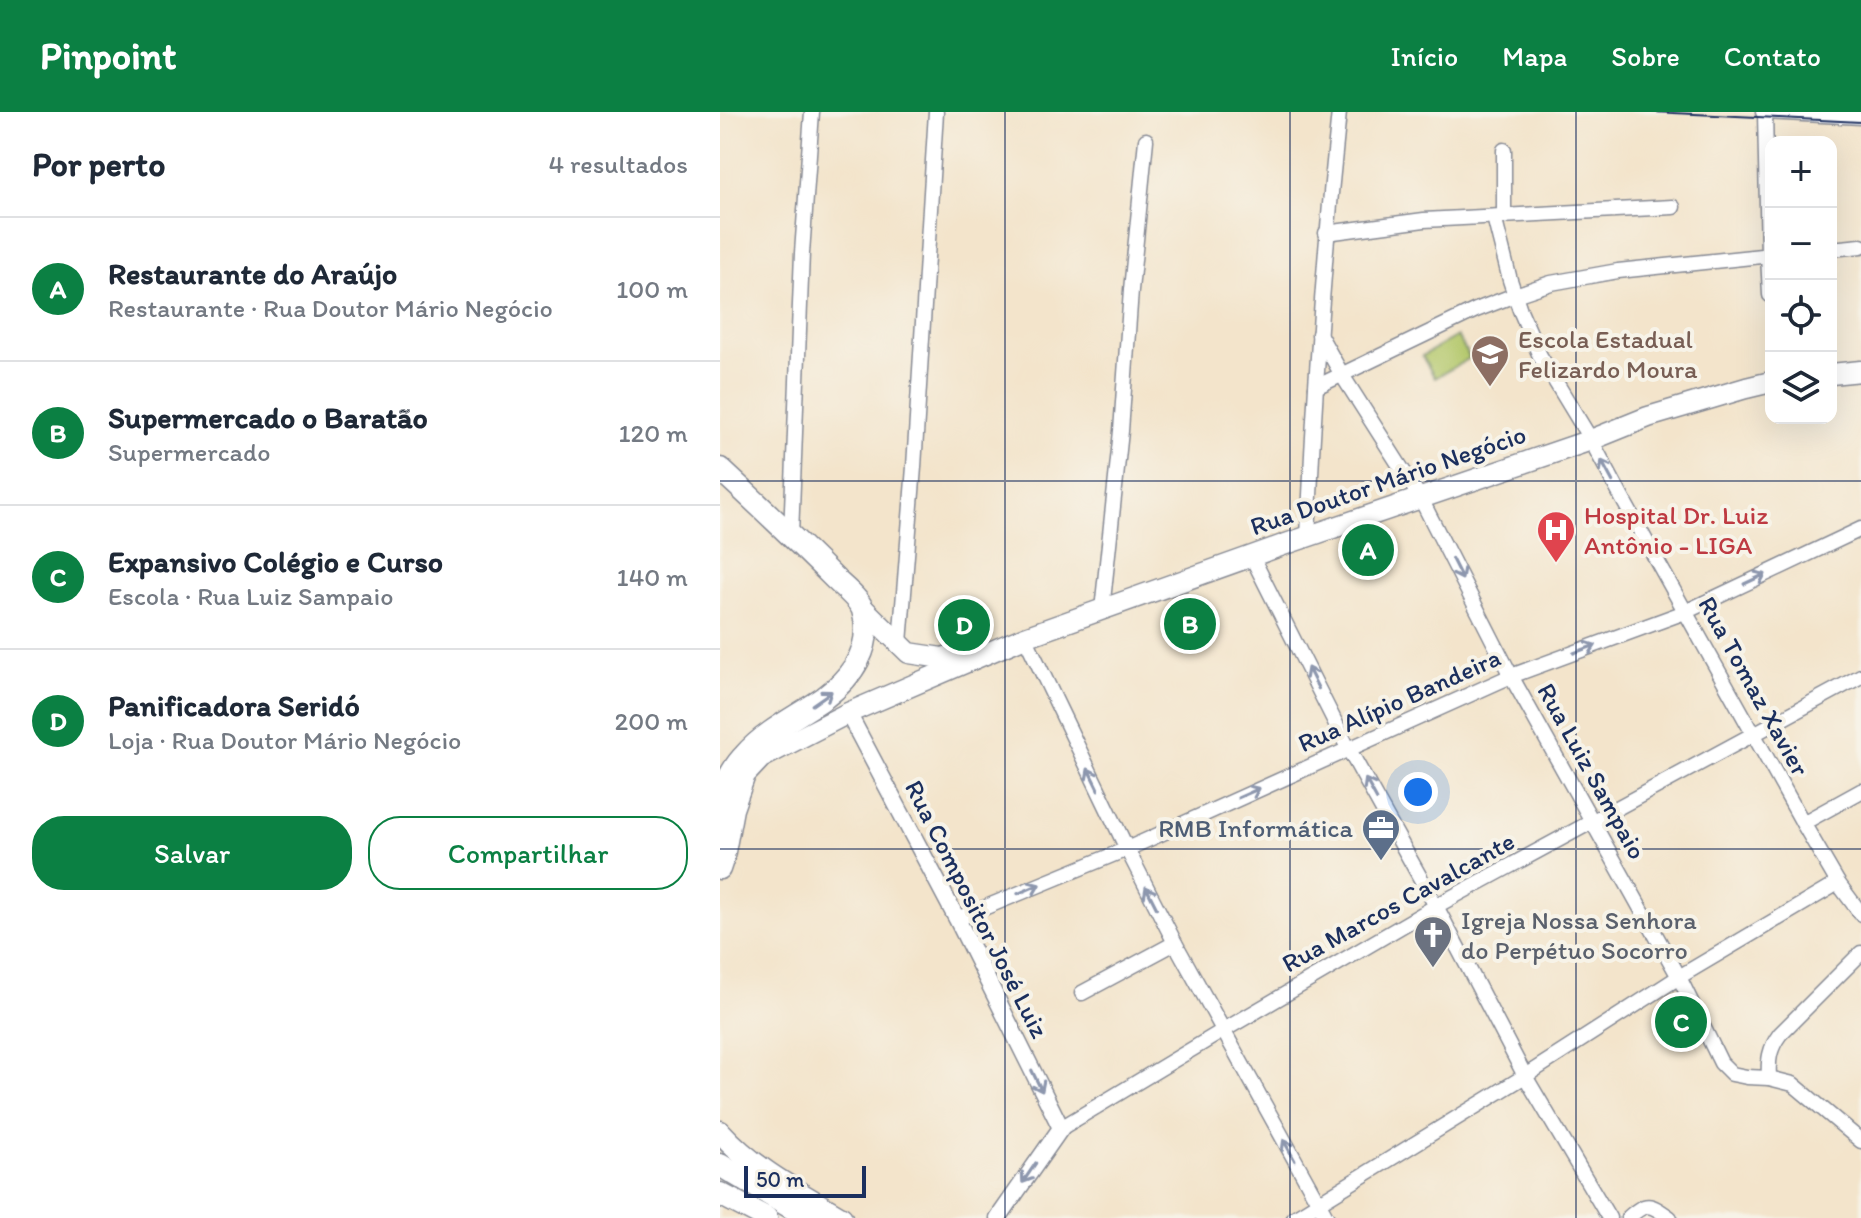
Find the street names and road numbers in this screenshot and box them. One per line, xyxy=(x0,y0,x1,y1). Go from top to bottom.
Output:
street label: Rua Doutor Mário Negócio xyxy=(1246,418,1530,542)
street label: Rua Tomaz Xavier xyxy=(1691,591,1817,782)
street label: Rua Alípio Bandeira xyxy=(1293,641,1505,759)
street label: Rua Luiz Sampaio xyxy=(1530,677,1654,865)
street label: Rua Compositor José Luiz xyxy=(898,775,1056,1043)
street label: Rua Marcos Cavalcante xyxy=(1276,825,1520,979)

